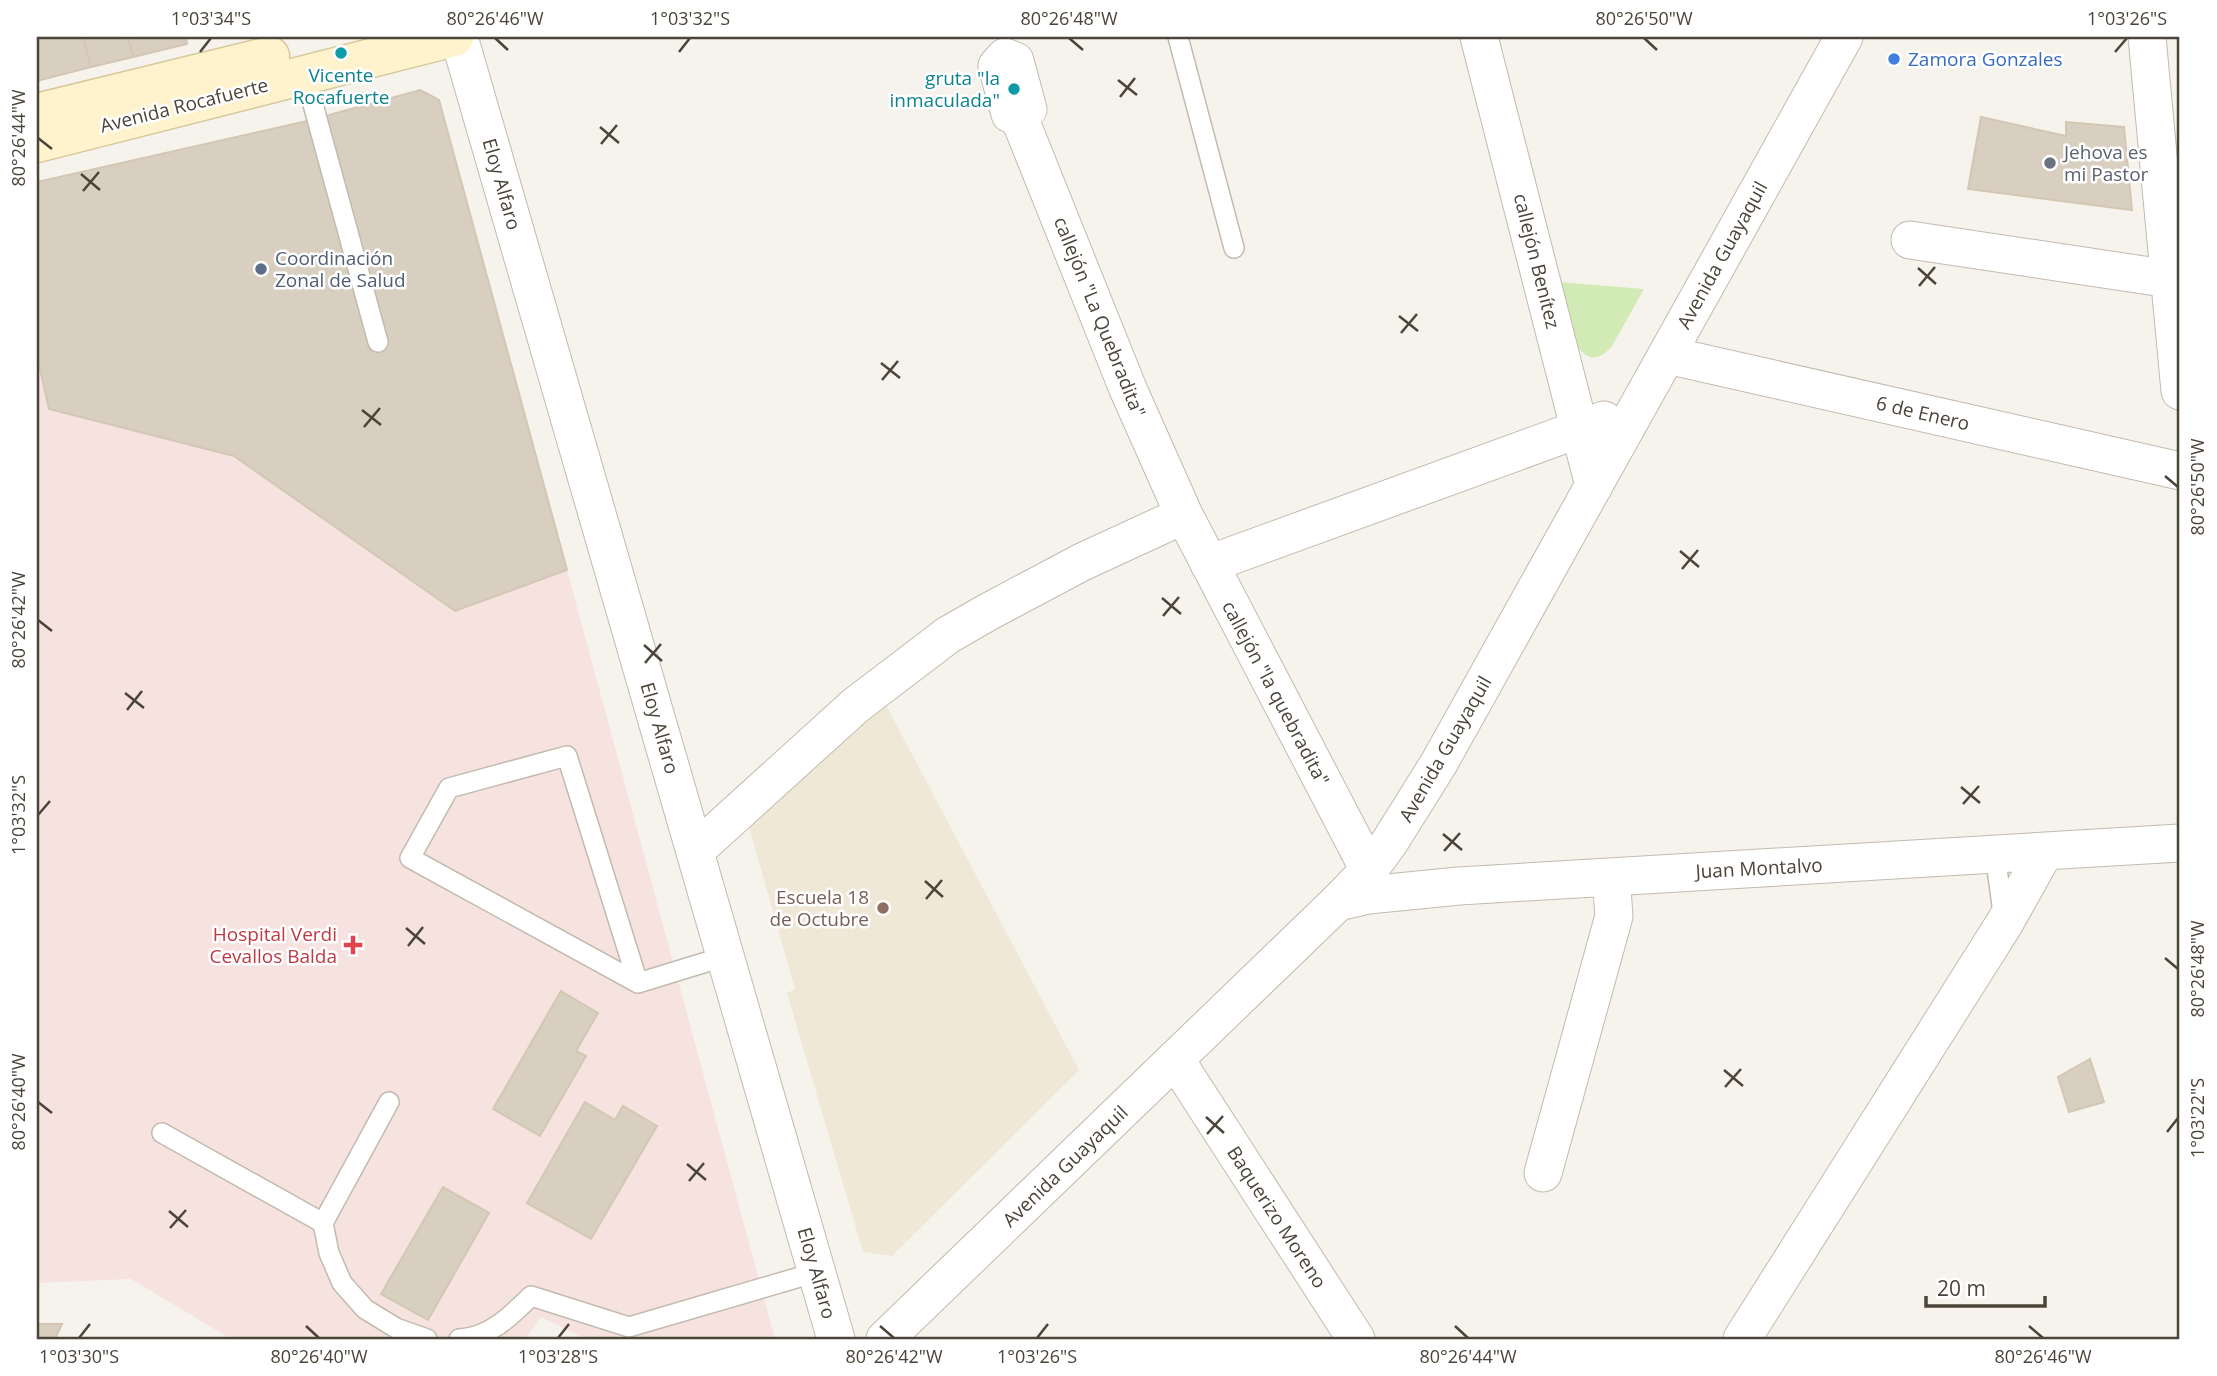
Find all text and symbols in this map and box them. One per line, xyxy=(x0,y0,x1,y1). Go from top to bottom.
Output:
text: 1°03'34"S xyxy=(171,6,251,30)
text: 80°26'46"W xyxy=(446,6,544,30)
text: 1°03'32"S xyxy=(650,6,730,30)
text: 80°26'48"W xyxy=(1020,6,1118,30)
text: 80°26'50"W xyxy=(1595,6,1693,30)
text: 1°03'26"S xyxy=(2087,6,2167,30)
marker: Vicente Rocafuerte xyxy=(333,45,349,61)
place label: Zamora Gonzales xyxy=(1908,46,2063,72)
marker: Zamora Gonzales xyxy=(1886,51,1902,67)
place label: Vicente Rocafuerte xyxy=(293,62,389,110)
place label: gruta "la inmaculada" xyxy=(890,65,1000,113)
street label: Avenida Rocafuerte xyxy=(97,72,271,138)
marker: gruta "la inmaculada" xyxy=(1006,81,1022,97)
text: 80°26'44"W xyxy=(6,89,30,187)
street label: Eloy Alfaro xyxy=(477,135,527,233)
place label: Jehova es mi Pastor xyxy=(2062,139,2149,187)
marker: Jehova es mi Pastor xyxy=(2042,155,2058,171)
street label: Avenida Guayaquil xyxy=(1671,177,1773,333)
street label: callejón Benítez xyxy=(1508,191,1566,331)
street label: callejón "La Quebradita" xyxy=(1048,213,1152,421)
place label: Coordinación Zonal de Salud xyxy=(275,245,406,293)
marker: Coordinación Zonal de Salud xyxy=(253,261,269,277)
street label: 6 de Enero xyxy=(1874,390,1972,436)
text: 80°26'50"W xyxy=(2185,438,2209,536)
text: 80°26'42"W xyxy=(6,571,30,669)
street label: callejón "la quebradita" xyxy=(1216,596,1336,790)
street label: Avenida Guayaquil xyxy=(1393,671,1497,827)
street label: Eloy Alfaro xyxy=(635,679,685,777)
text: 1°03'32"S xyxy=(6,775,30,855)
street label: Juan Montalvo xyxy=(1693,852,1823,884)
place label: Escuela 18 de Octubre xyxy=(769,884,869,932)
marker: Escuela 18 de Octubre xyxy=(875,900,891,916)
text: 80°26'48"W xyxy=(2185,920,2209,1018)
place label: Hospital Verdi Cevallos Balda xyxy=(209,921,337,969)
marker: Hospital Verdi Cevallos Balda xyxy=(343,935,363,955)
text: 80°26'40"W xyxy=(6,1053,30,1151)
text: 1°03'22"S xyxy=(2185,1078,2209,1158)
street label: Avenida Guayaquil xyxy=(997,1099,1133,1233)
street label: Baquerizo Moreno xyxy=(1221,1141,1333,1293)
street label: Eloy Alfaro xyxy=(792,1224,842,1322)
scale bar xyxy=(1926,1264,2046,1308)
text: 20 m xyxy=(1937,1274,1986,1302)
text: 1°03'30"S xyxy=(39,1344,119,1368)
text: 80°26'40"W xyxy=(270,1344,368,1368)
text: 1°03'28"S xyxy=(518,1344,598,1368)
text: 80°26'42"W xyxy=(845,1344,943,1368)
text: 1°03'26"S xyxy=(997,1344,1077,1368)
text: 80°26'44"W xyxy=(1419,1344,1517,1368)
text: 80°26'46"W xyxy=(1994,1344,2092,1368)

